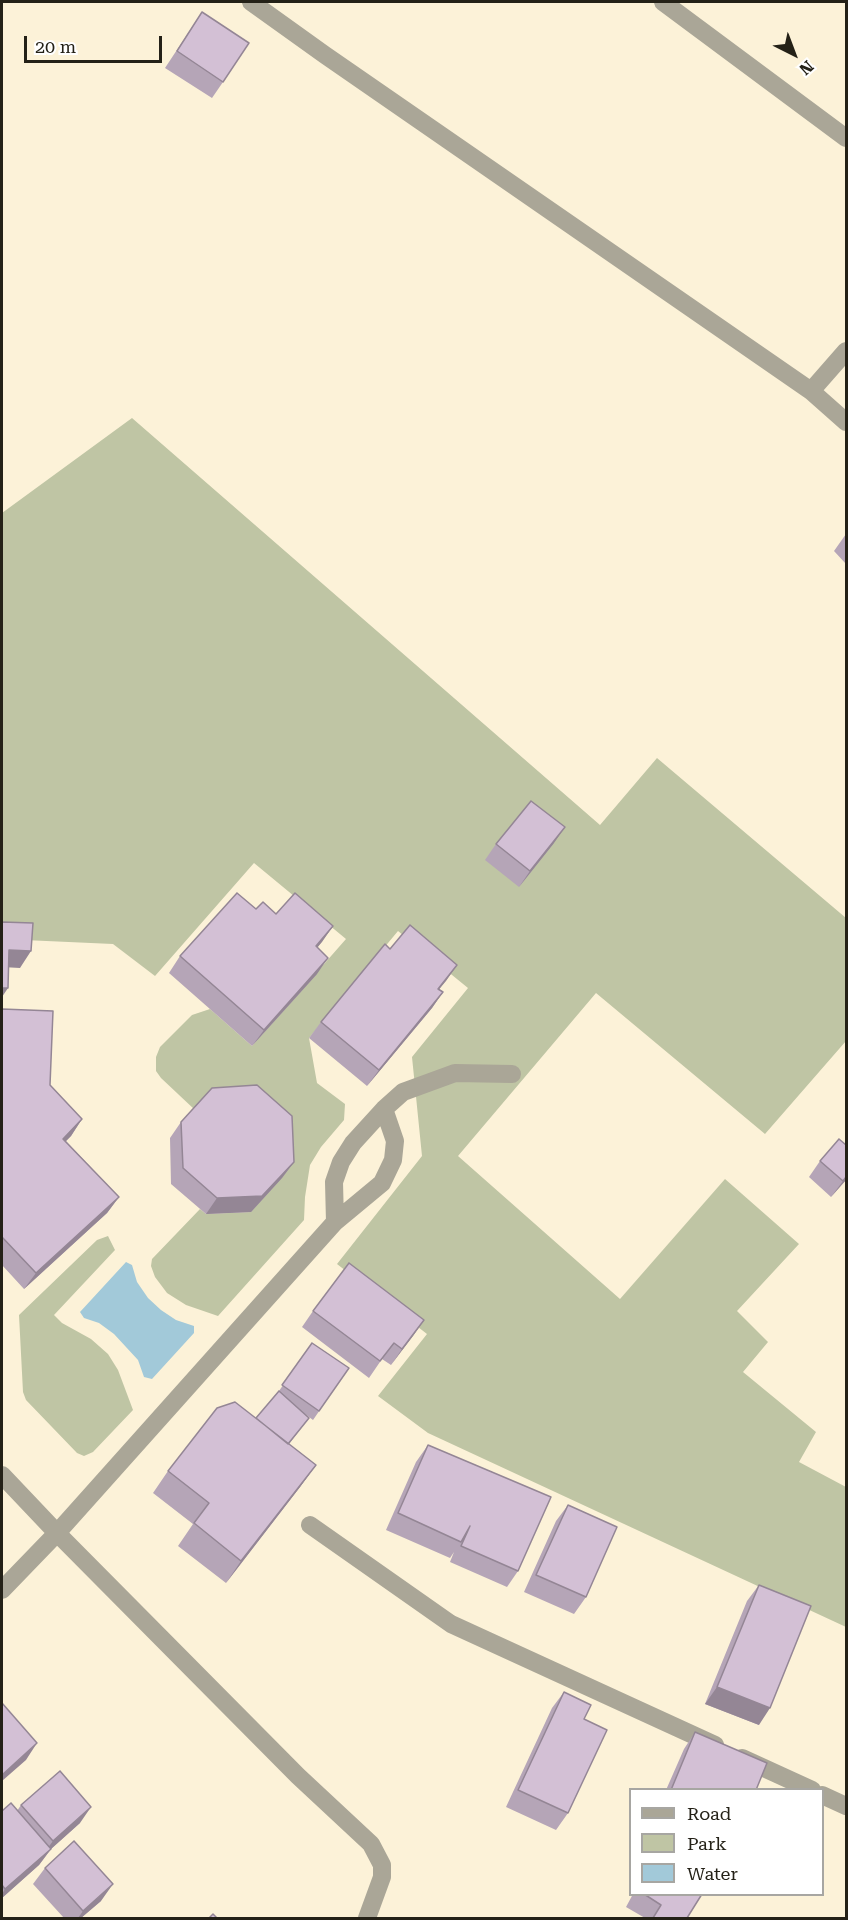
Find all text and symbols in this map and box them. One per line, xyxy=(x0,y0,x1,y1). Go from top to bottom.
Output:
scale bar xyxy=(27,24,165,62)
north arrow xyxy=(764,24,824,84)
text: 20 m xyxy=(35,36,76,57)
text: N xyxy=(795,57,817,79)
legend xyxy=(629,1788,824,1896)
text: Road xyxy=(687,1803,731,1824)
text: Park xyxy=(687,1833,727,1854)
text: Water xyxy=(687,1863,738,1884)

